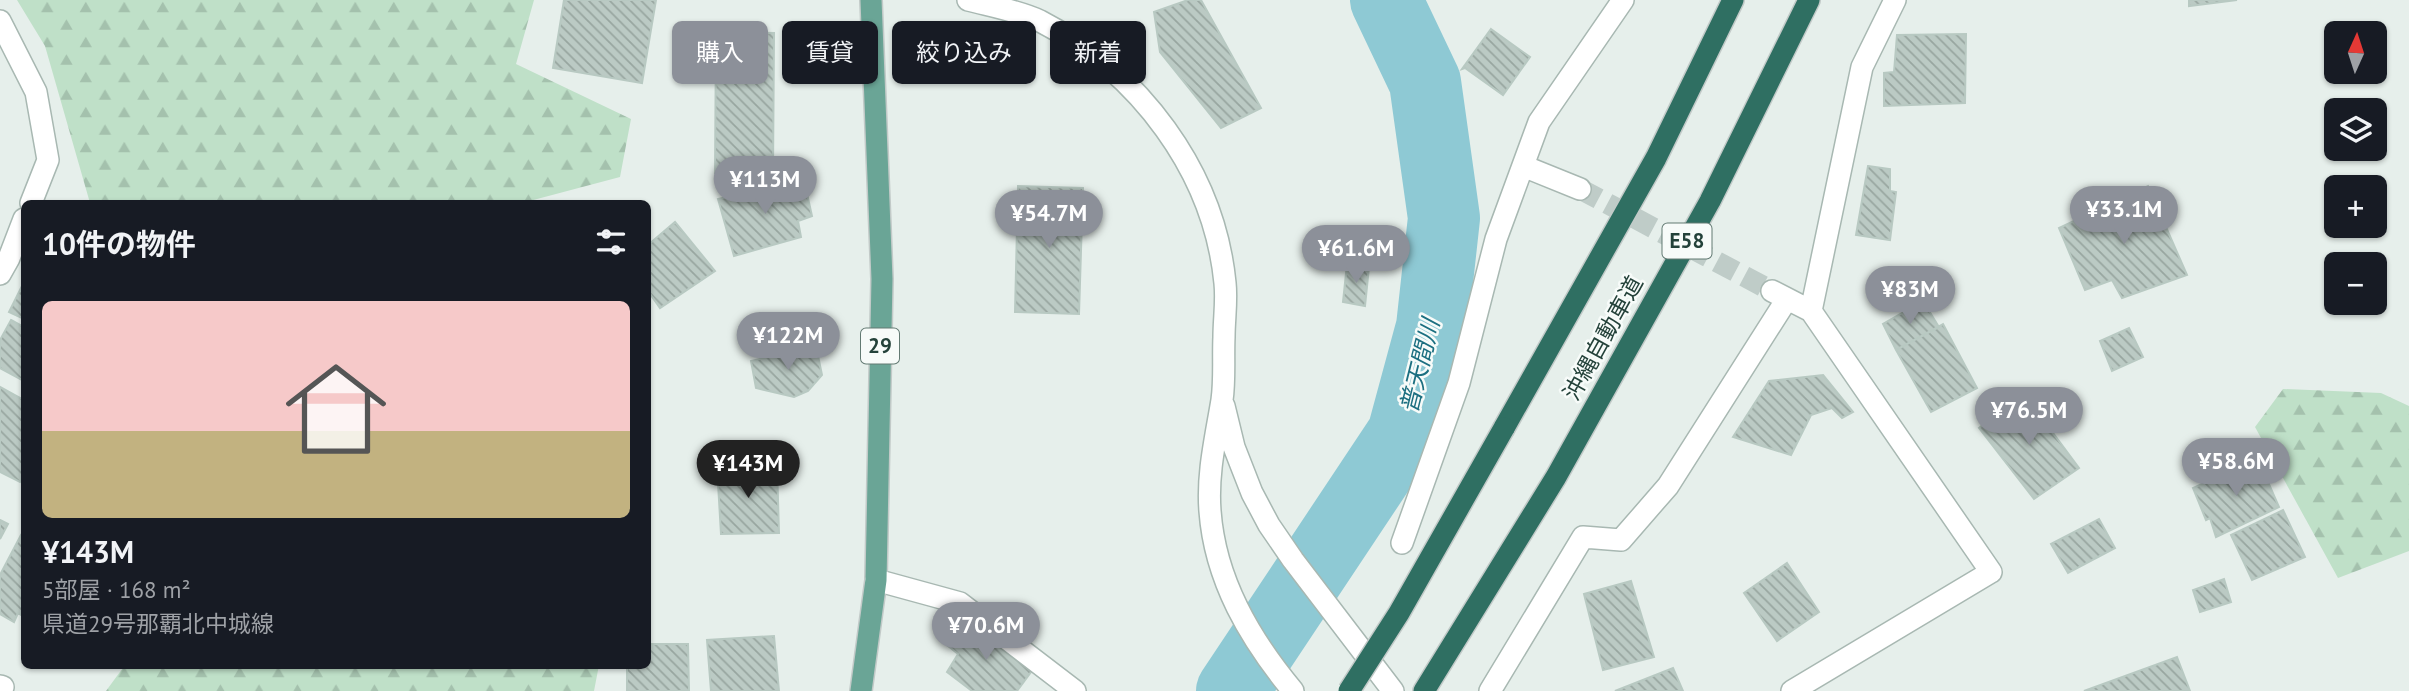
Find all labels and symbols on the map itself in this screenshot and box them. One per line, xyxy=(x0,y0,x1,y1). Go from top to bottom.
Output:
north arrow xyxy=(2324,21,2387,84)
pin: ¥113M xyxy=(716,156,814,216)
pin: ¥33.1M xyxy=(2067,187,2181,246)
pin: ¥54.7M xyxy=(992,190,1106,250)
road number: E58 xyxy=(1662,224,1712,258)
pin: ¥61.6M xyxy=(1299,226,1413,285)
pin: ¥83M xyxy=(1869,266,1951,326)
street label: 沖縄自動車道 xyxy=(1556,270,1649,405)
pin: ¥122M xyxy=(739,312,837,372)
water label: 普天間川 xyxy=(1393,313,1447,416)
road number: 29 xyxy=(861,328,899,364)
pin: ¥76.5M xyxy=(1972,388,2086,447)
pin: ¥58.6M xyxy=(2179,438,2293,498)
pin: ¥143M xyxy=(699,440,797,500)
pin: ¥70.6M xyxy=(929,602,1043,662)

